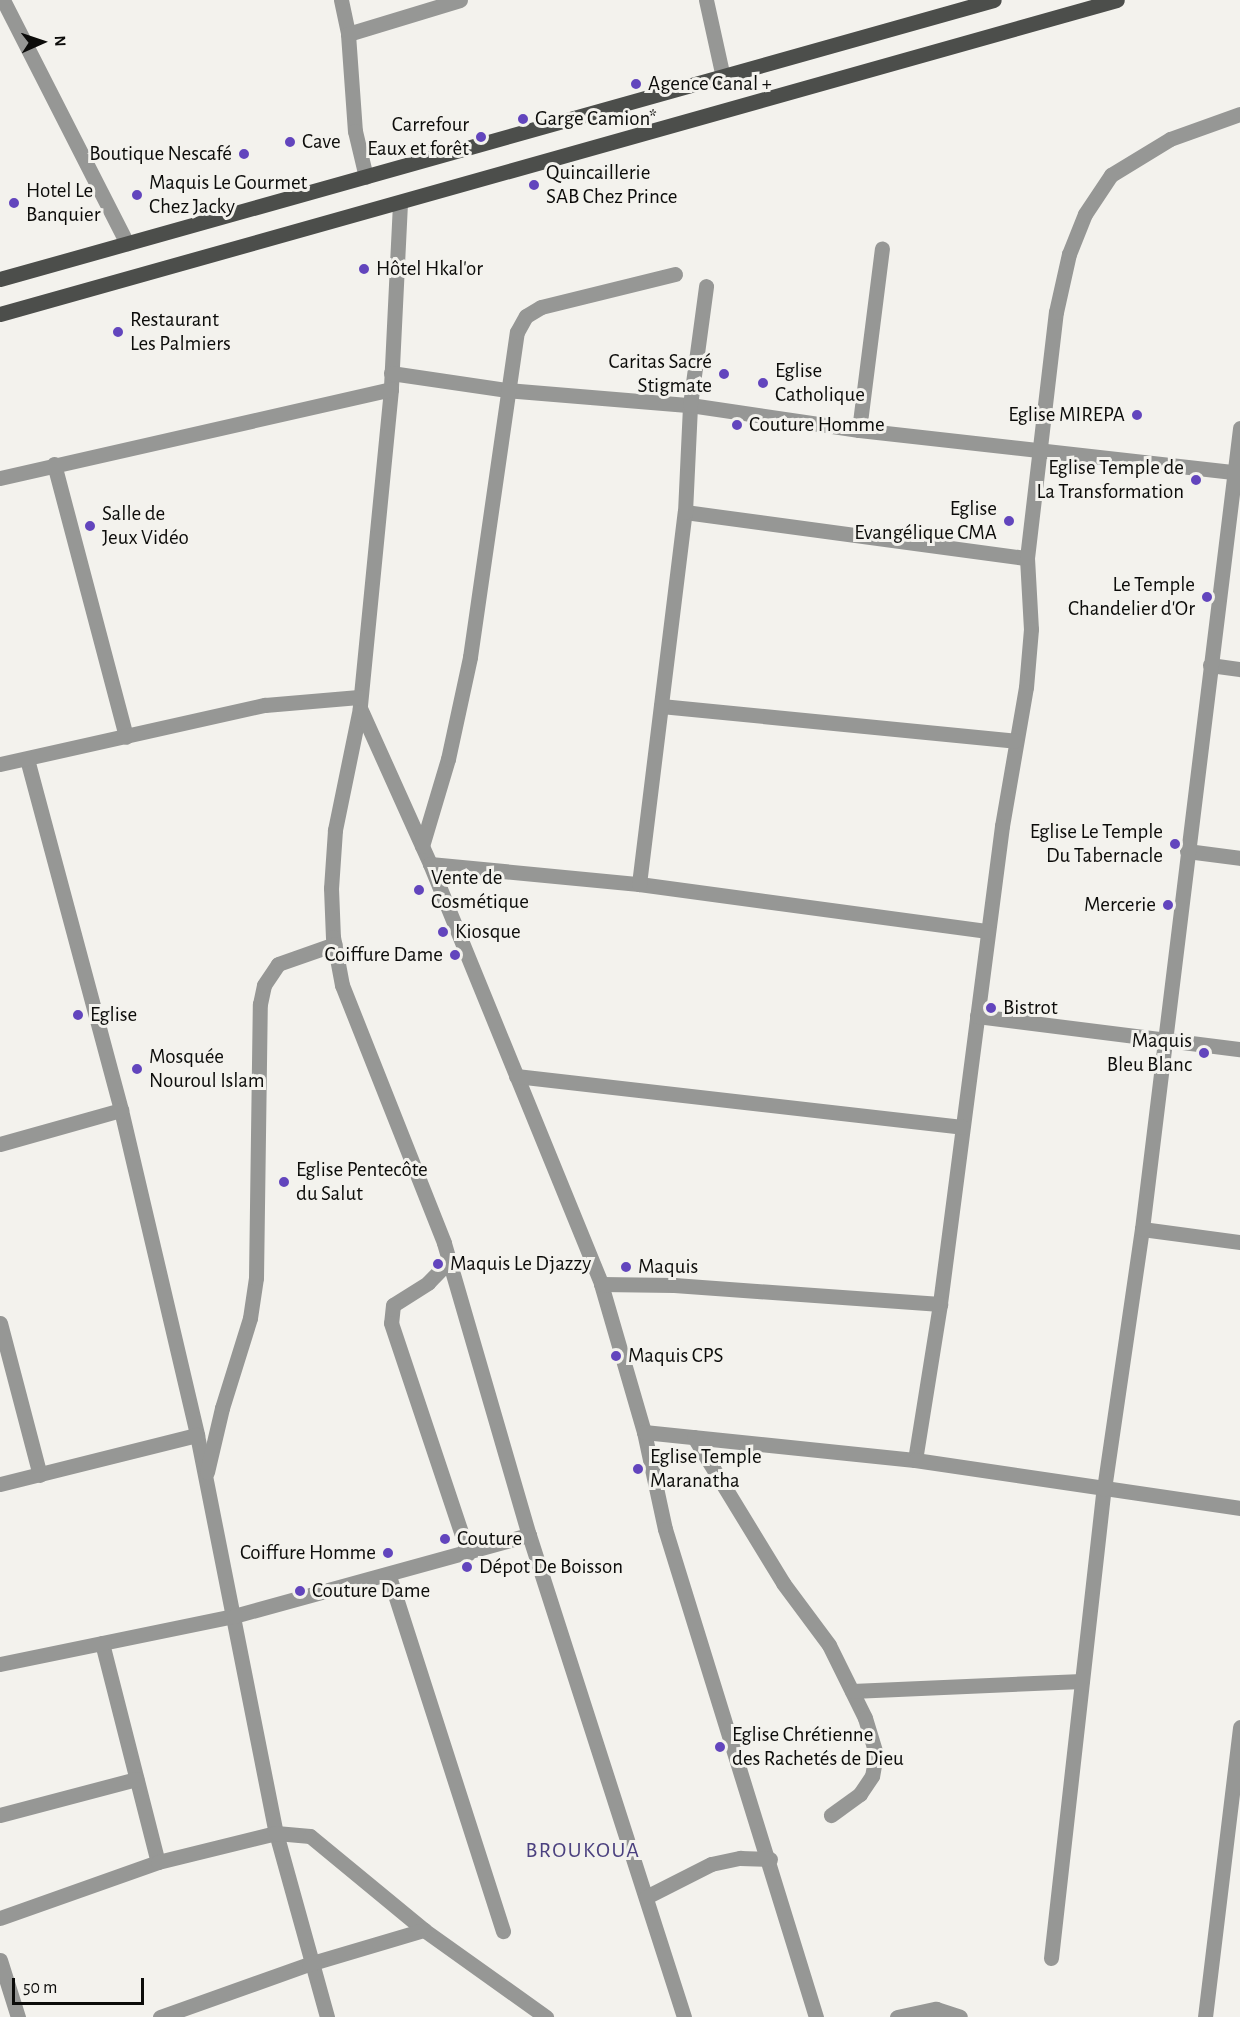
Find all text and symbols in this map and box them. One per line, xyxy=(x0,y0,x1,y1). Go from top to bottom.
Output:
north arrow xyxy=(12,12,72,72)
text: N xyxy=(52,35,68,47)
place label: Agence Canal + xyxy=(648,71,772,97)
marker: Agence Canal + xyxy=(629,77,643,91)
place label: Garge Camion* xyxy=(535,106,657,132)
place label: Carrefour Eaux et forêt xyxy=(367,112,469,162)
marker: Garge Camion* xyxy=(516,112,530,126)
place label: Cave xyxy=(302,129,341,155)
marker: Carrefour Eaux et forêt xyxy=(474,130,488,144)
marker: Cave xyxy=(283,135,297,149)
place label: Boutique Nescafé xyxy=(89,141,232,167)
marker: Boutique Nescafé xyxy=(237,147,251,161)
place label: Quincaillerie SAB Chez Prince xyxy=(546,160,678,210)
place label: Maquis Le Gourmet Chez Jacky xyxy=(149,170,307,220)
place label: Hotel Le Banquier xyxy=(26,178,101,228)
marker: Quincaillerie SAB Chez Prince xyxy=(527,178,541,192)
marker: Maquis Le Gourmet Chez Jacky xyxy=(130,188,144,202)
marker: Hotel Le Banquier xyxy=(7,196,21,210)
place label: Hôtel Hkal'or xyxy=(376,256,483,282)
marker: Hôtel Hkal'or xyxy=(357,262,371,276)
place label: Restaurant Les Palmiers xyxy=(130,307,231,357)
marker: Restaurant Les Palmiers xyxy=(111,325,125,339)
place label: Caritas Sacré Stigmate xyxy=(609,349,712,399)
place label: Eglise Catholique xyxy=(775,358,865,408)
marker: Caritas Sacré Stigmate xyxy=(717,367,731,381)
marker: Eglise Catholique xyxy=(756,376,770,390)
place label: Eglise MIREPA xyxy=(1008,402,1125,428)
marker: Eglise MIREPA xyxy=(1130,408,1144,422)
place label: Couture Homme xyxy=(749,412,885,438)
marker: Couture Homme xyxy=(730,418,744,432)
place label: Eglise Temple de La Transformation xyxy=(1036,455,1184,505)
marker: Eglise Temple de La Transformation xyxy=(1189,473,1203,487)
place label: Eglise Evangélique CMA xyxy=(854,496,997,546)
place label: Salle de Jeux Vidéo xyxy=(102,501,189,551)
marker: Eglise Evangélique CMA xyxy=(1002,514,1016,528)
marker: Salle de Jeux Vidéo xyxy=(83,519,97,533)
place label: Le Temple Chandelier d'Or xyxy=(1068,572,1195,622)
marker: Le Temple Chandelier d'Or xyxy=(1200,590,1214,604)
place label: Eglise Le Temple Du Tabernacle xyxy=(1030,819,1163,869)
marker: Eglise Le Temple Du Tabernacle xyxy=(1168,837,1182,851)
place label: Vente de Cosmétique xyxy=(431,865,529,915)
marker: Vente de Cosmétique xyxy=(412,883,426,897)
place label: Mercerie xyxy=(1084,892,1156,918)
marker: Mercerie xyxy=(1161,898,1175,912)
place label: Kiosque xyxy=(455,919,521,945)
marker: Kiosque xyxy=(436,925,450,939)
place label: Coiffure Dame xyxy=(324,942,443,968)
marker: Coiffure Dame xyxy=(448,948,462,962)
place label: Bistrot xyxy=(1003,995,1058,1021)
marker: Bistrot xyxy=(984,1001,998,1015)
place label: Eglise xyxy=(90,1002,137,1028)
marker: Eglise xyxy=(71,1008,85,1022)
place label: Maquis Bleu Blanc xyxy=(1107,1028,1192,1078)
place label: Mosquée Nouroul Islam xyxy=(149,1044,265,1094)
marker: Maquis Bleu Blanc xyxy=(1197,1046,1211,1060)
marker: Mosquée Nouroul Islam xyxy=(130,1062,144,1076)
place label: Eglise Pentecôte du Salut xyxy=(296,1157,428,1207)
marker: Eglise Pentecôte du Salut xyxy=(277,1175,291,1189)
place label: Maquis Le Djazzy xyxy=(450,1251,591,1277)
place label: Maquis xyxy=(638,1254,698,1280)
marker: Maquis Le Djazzy xyxy=(431,1257,445,1271)
marker: Maquis xyxy=(619,1260,633,1274)
place label: Maquis CPS xyxy=(628,1343,724,1369)
marker: Maquis CPS xyxy=(609,1349,623,1363)
place label: Eglise Temple Maranatha xyxy=(650,1444,762,1494)
marker: Eglise Temple Maranatha xyxy=(631,1462,645,1476)
place label: Couture xyxy=(457,1526,522,1552)
marker: Couture xyxy=(438,1532,452,1546)
place label: Coiffure Homme xyxy=(240,1540,376,1566)
marker: Coiffure Homme xyxy=(381,1546,395,1560)
place label: Dépot De Boisson xyxy=(479,1554,623,1580)
marker: Dépot De Boisson xyxy=(460,1560,474,1574)
place label: Couture Dame xyxy=(312,1578,430,1604)
marker: Couture Dame xyxy=(293,1584,307,1598)
place label: Eglise Chrétienne des Rachetés de Dieu xyxy=(732,1722,904,1772)
marker: Eglise Chrétienne des Rachetés de Dieu xyxy=(713,1740,727,1754)
district label: BROUKOUA xyxy=(525,1838,641,1864)
scale bar xyxy=(15,1966,147,2004)
text: 50 m xyxy=(23,1979,57,1997)

